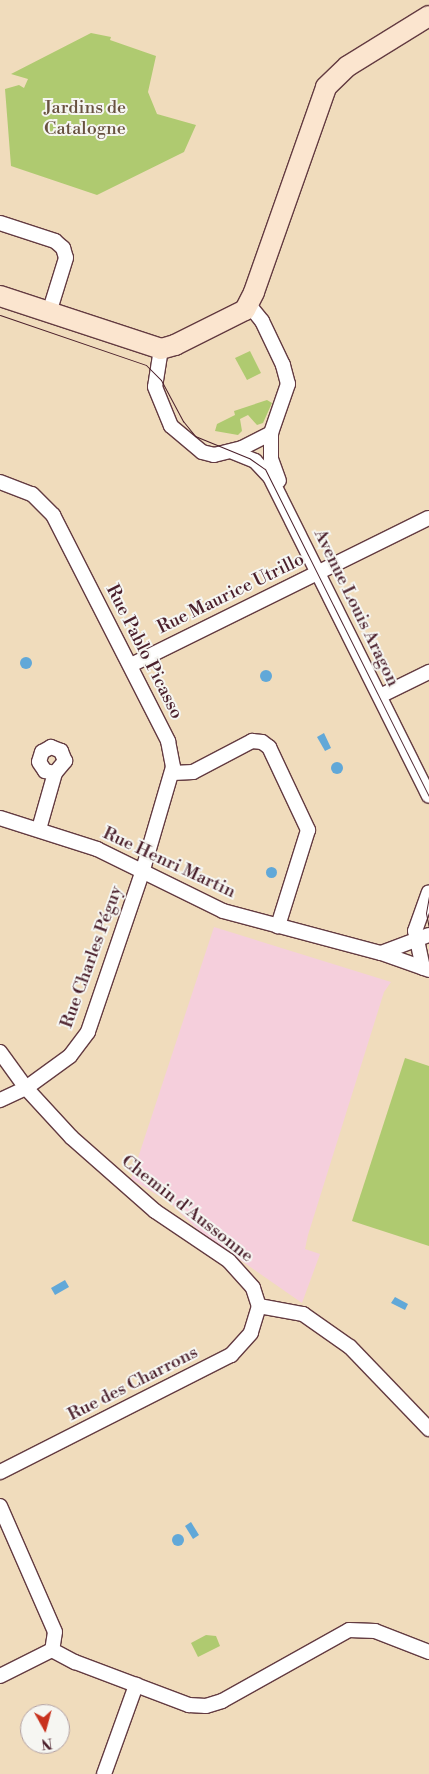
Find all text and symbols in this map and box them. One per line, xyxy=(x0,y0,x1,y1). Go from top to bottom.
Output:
park label: Jardins de Catalogne xyxy=(44,98,126,140)
street label: Avenue Louis Aragon xyxy=(309,526,403,690)
street label: Rue Maurice Utrillo xyxy=(154,549,308,639)
street label: Rue Pablo Picasso xyxy=(101,581,187,723)
street label: Rue Henri Martin xyxy=(99,823,239,903)
street label: Rue Charles Péguy xyxy=(56,883,128,1031)
street label: Chemin d'Aussonne xyxy=(117,1151,257,1267)
street label: Rue des Charrons xyxy=(64,1342,202,1426)
north arrow xyxy=(20,1704,70,1754)
text: N xyxy=(40,1733,53,1753)

